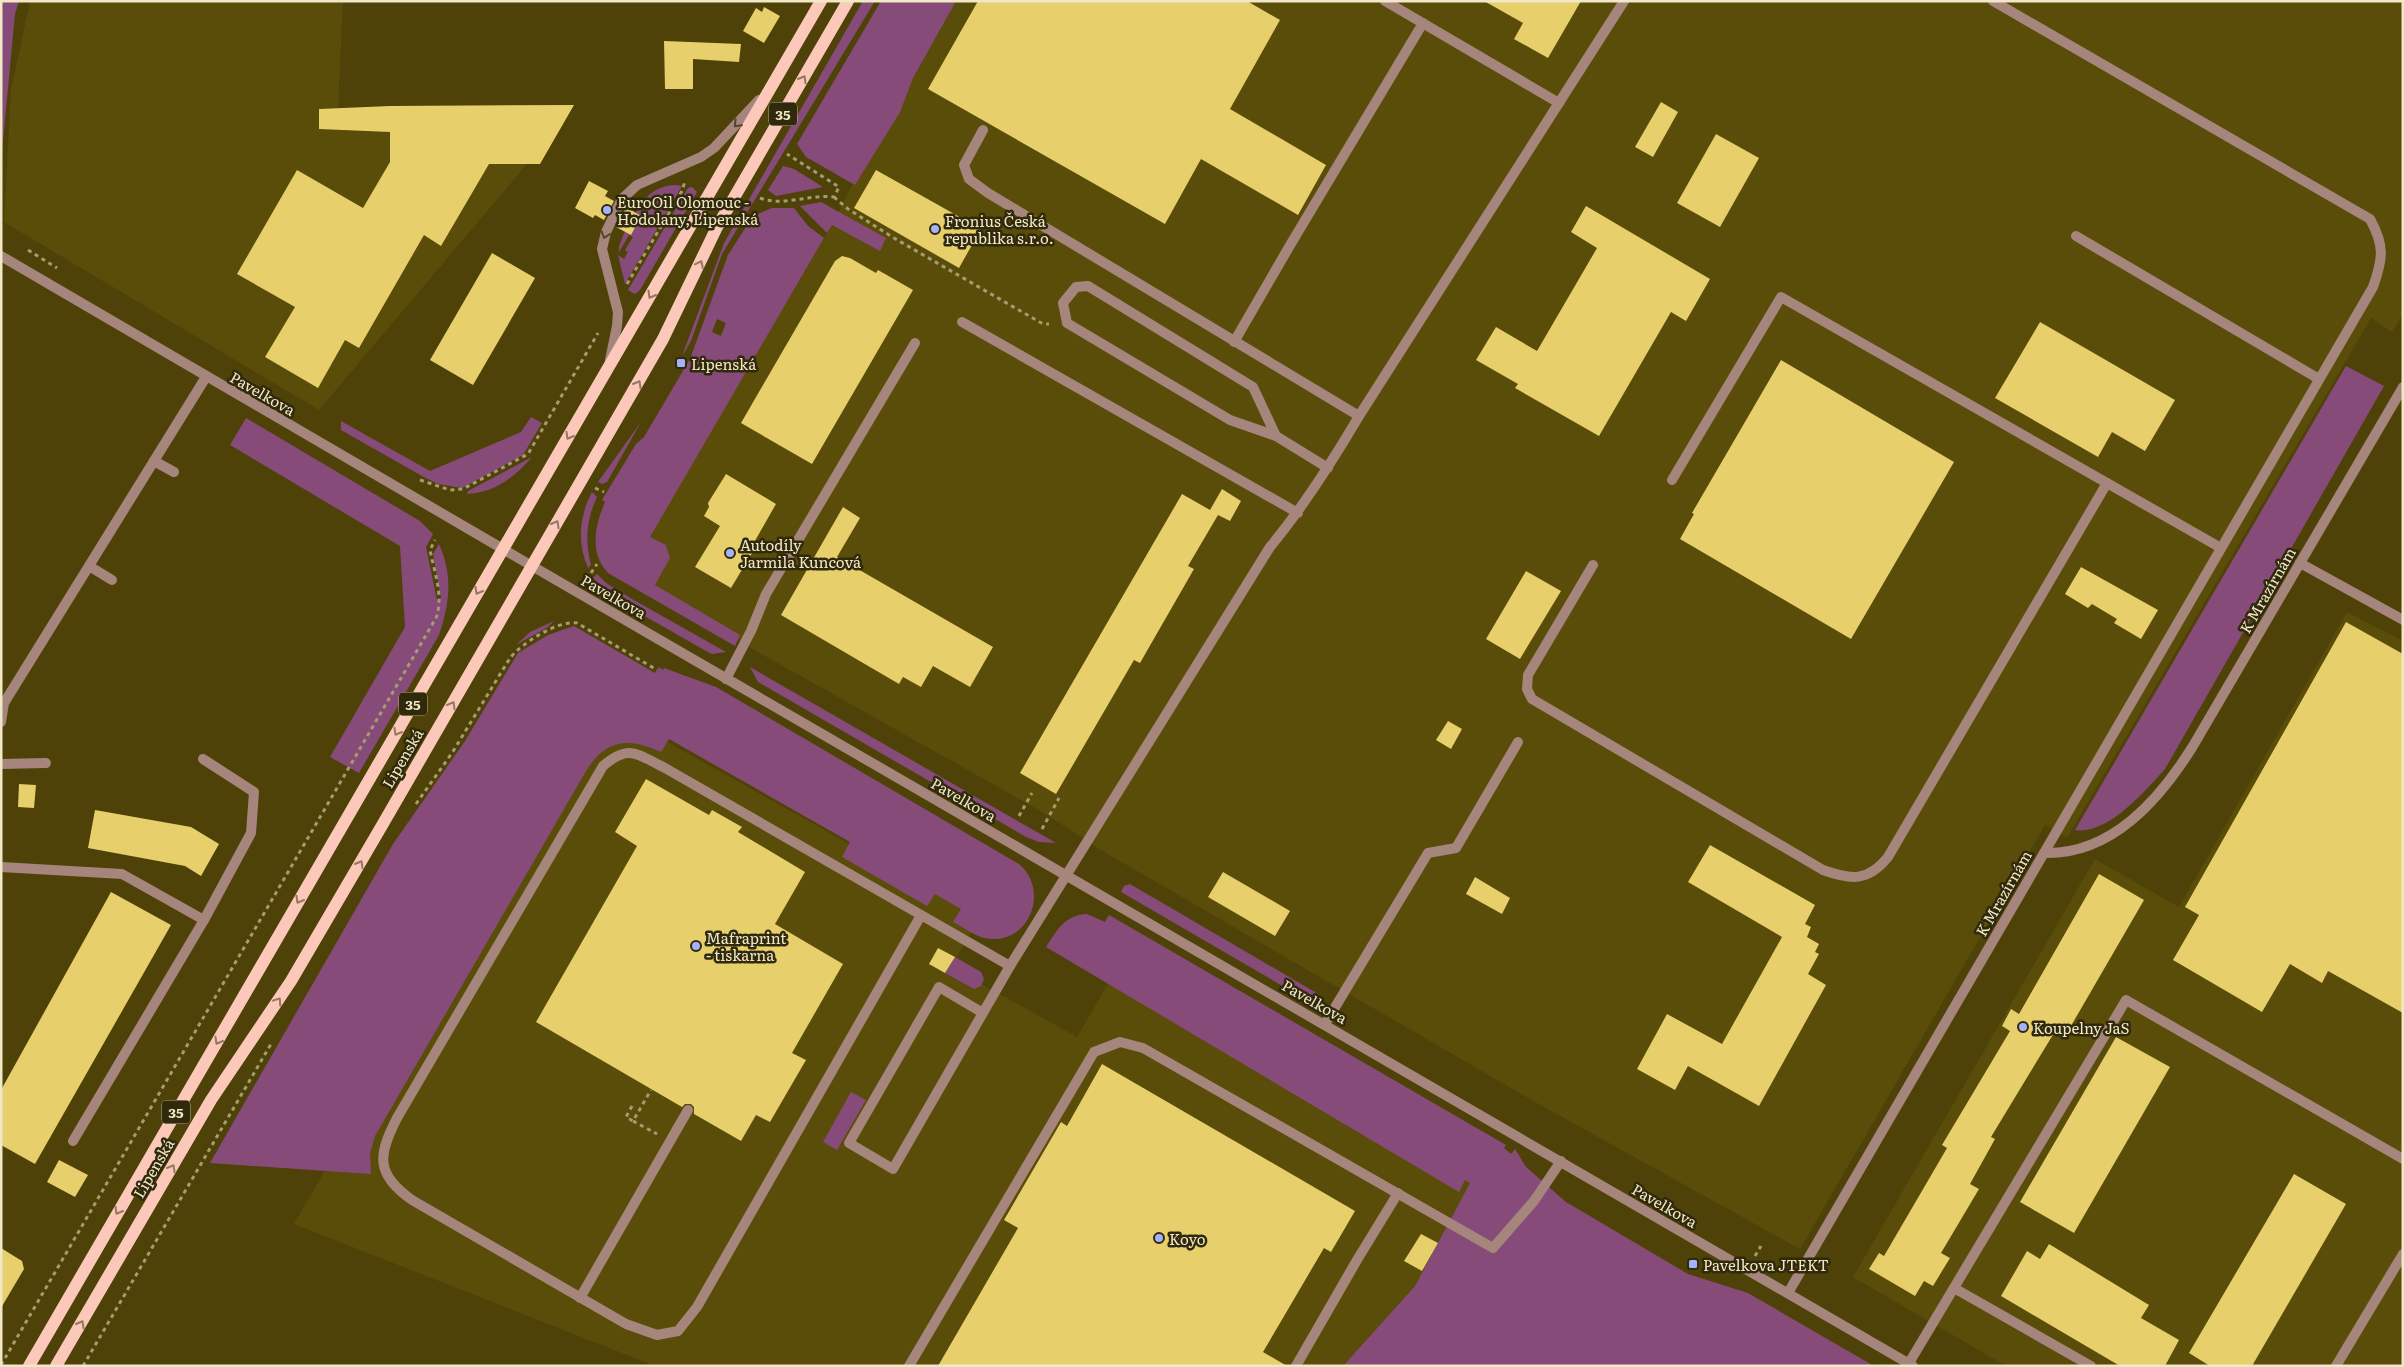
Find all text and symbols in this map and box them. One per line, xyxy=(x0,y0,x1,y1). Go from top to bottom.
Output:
one-way arrow xyxy=(797,75,807,84)
road number: 35 xyxy=(769,102,797,126)
one-way arrow xyxy=(734,118,743,127)
place label: EuroOil Olomouc - Hodolany, Lipenská xyxy=(617,190,759,230)
marker: EuroOil Olomouc - Hodolany, Lipenská xyxy=(601,204,613,216)
place label: Fronius Česká republika s.r.o. xyxy=(945,209,1054,249)
marker: Fronius Česká republika s.r.o. xyxy=(929,223,941,235)
one-way arrow xyxy=(601,231,611,239)
one-way arrow xyxy=(693,260,704,269)
one-way arrow xyxy=(647,290,657,299)
place label: Lipenská xyxy=(691,352,757,375)
marker: Lipenská xyxy=(675,357,687,369)
street label: Pavelkova xyxy=(226,365,301,421)
one-way arrow xyxy=(631,380,641,389)
one-way arrow xyxy=(565,430,575,439)
one-way arrow xyxy=(550,521,560,530)
place label: Autodíly Jarmila Kuncová xyxy=(740,533,862,573)
street label: K Mrazírnám xyxy=(2233,542,2301,637)
marker: Autodíly Jarmila Kuncová xyxy=(724,547,736,559)
street label: Pavelkova xyxy=(577,568,652,624)
one-way arrow xyxy=(475,586,485,595)
road number: 35 xyxy=(399,692,427,716)
one-way arrow xyxy=(446,701,456,710)
street label: Lipenská xyxy=(376,723,429,792)
one-way arrow xyxy=(393,727,403,736)
street label: Pavelkova xyxy=(927,771,1002,827)
street label: K Mrazírnám xyxy=(1969,845,2037,940)
one-way arrow xyxy=(353,860,363,869)
one-way arrow xyxy=(296,895,306,904)
place label: Mafraprint - tiskarna xyxy=(706,926,786,966)
marker: Mafraprint - tiskarna xyxy=(690,940,702,952)
street label: Pavelkova xyxy=(1278,973,1353,1029)
one-way arrow xyxy=(272,997,281,1007)
place label: Koupelny JaS xyxy=(2033,1016,2130,1039)
marker: Koupelny JaS xyxy=(2017,1021,2029,1033)
one-way arrow xyxy=(214,1035,224,1044)
road number: 35 xyxy=(162,1100,190,1124)
street label: Lipenská xyxy=(127,1133,180,1202)
one-way arrow xyxy=(165,1164,175,1173)
street label: Pavelkova xyxy=(1628,1177,1703,1233)
one-way arrow xyxy=(115,1206,125,1215)
place label: Koyo xyxy=(1169,1227,1206,1250)
marker: Koyo xyxy=(1153,1232,1165,1244)
place label: Pavelkova JTEKT xyxy=(1703,1253,1829,1276)
marker: Pavelkova JTEKT xyxy=(1687,1258,1699,1270)
one-way arrow xyxy=(75,1320,85,1329)

